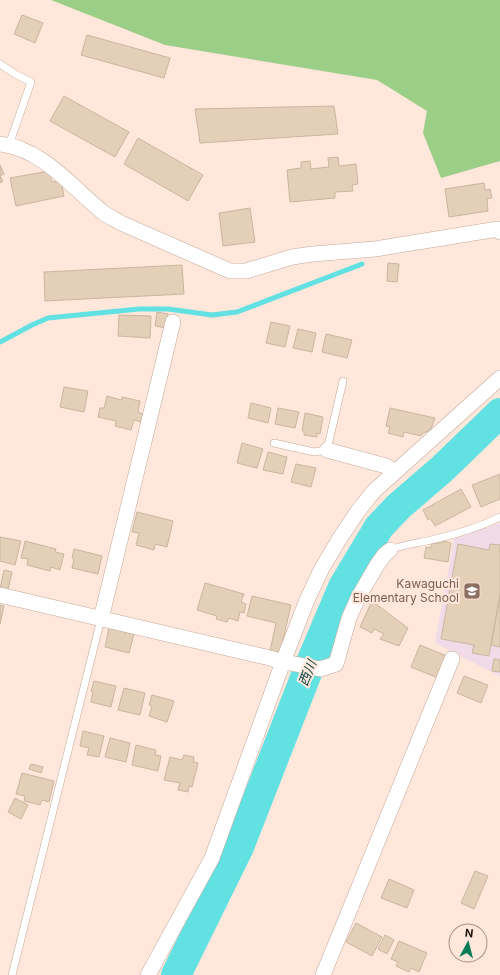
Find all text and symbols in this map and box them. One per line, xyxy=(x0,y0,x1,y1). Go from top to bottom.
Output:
place label: Kawaguchi Elementary School xyxy=(353,576,459,605)
school or university icon: Kawaguchi Elementary School xyxy=(462,581,482,601)
water label: 西川 xyxy=(295,656,320,688)
north arrow xyxy=(448,923,488,963)
text: N xyxy=(464,926,474,941)

